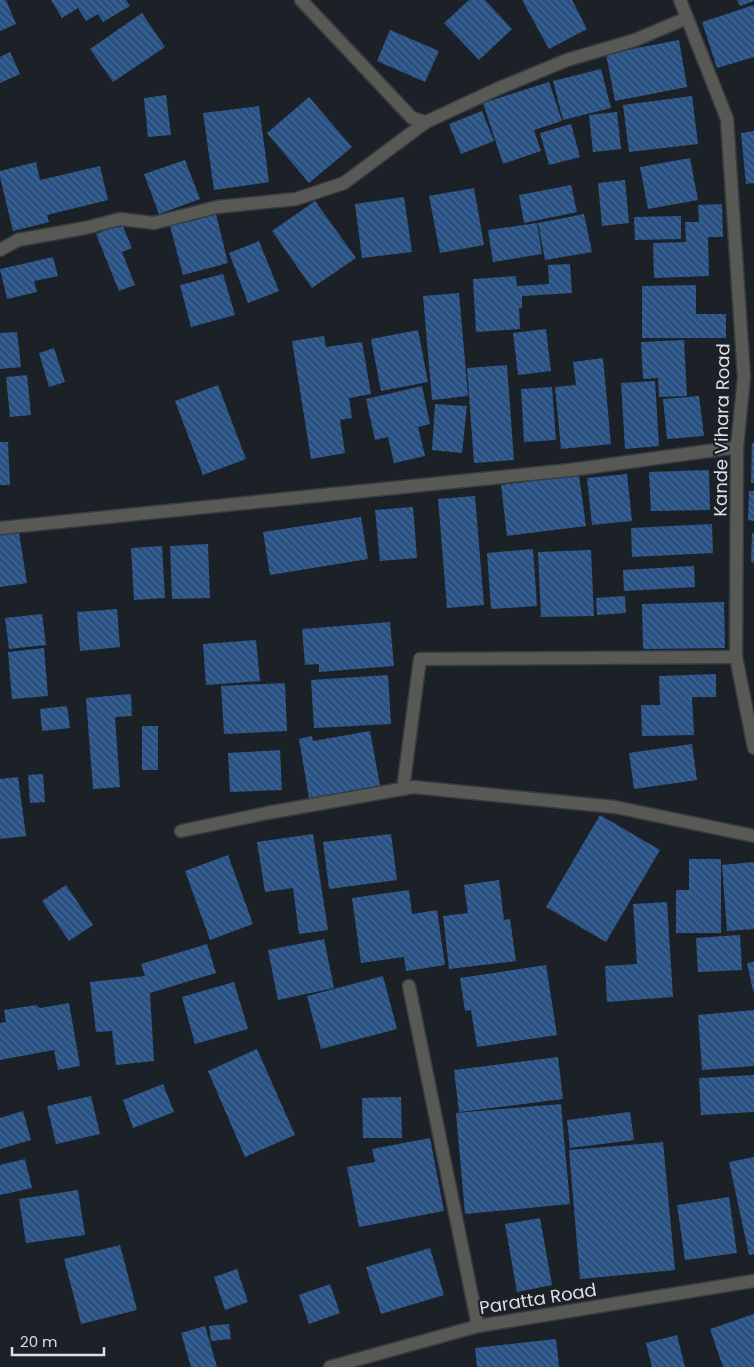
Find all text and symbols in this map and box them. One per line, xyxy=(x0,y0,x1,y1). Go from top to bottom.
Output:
street label: Kande Vihara Road xyxy=(707,343,736,517)
street label: Paratta Road xyxy=(478,1277,598,1320)
scale bar xyxy=(12,1324,105,1356)
text: 20 m xyxy=(20,1331,58,1352)

